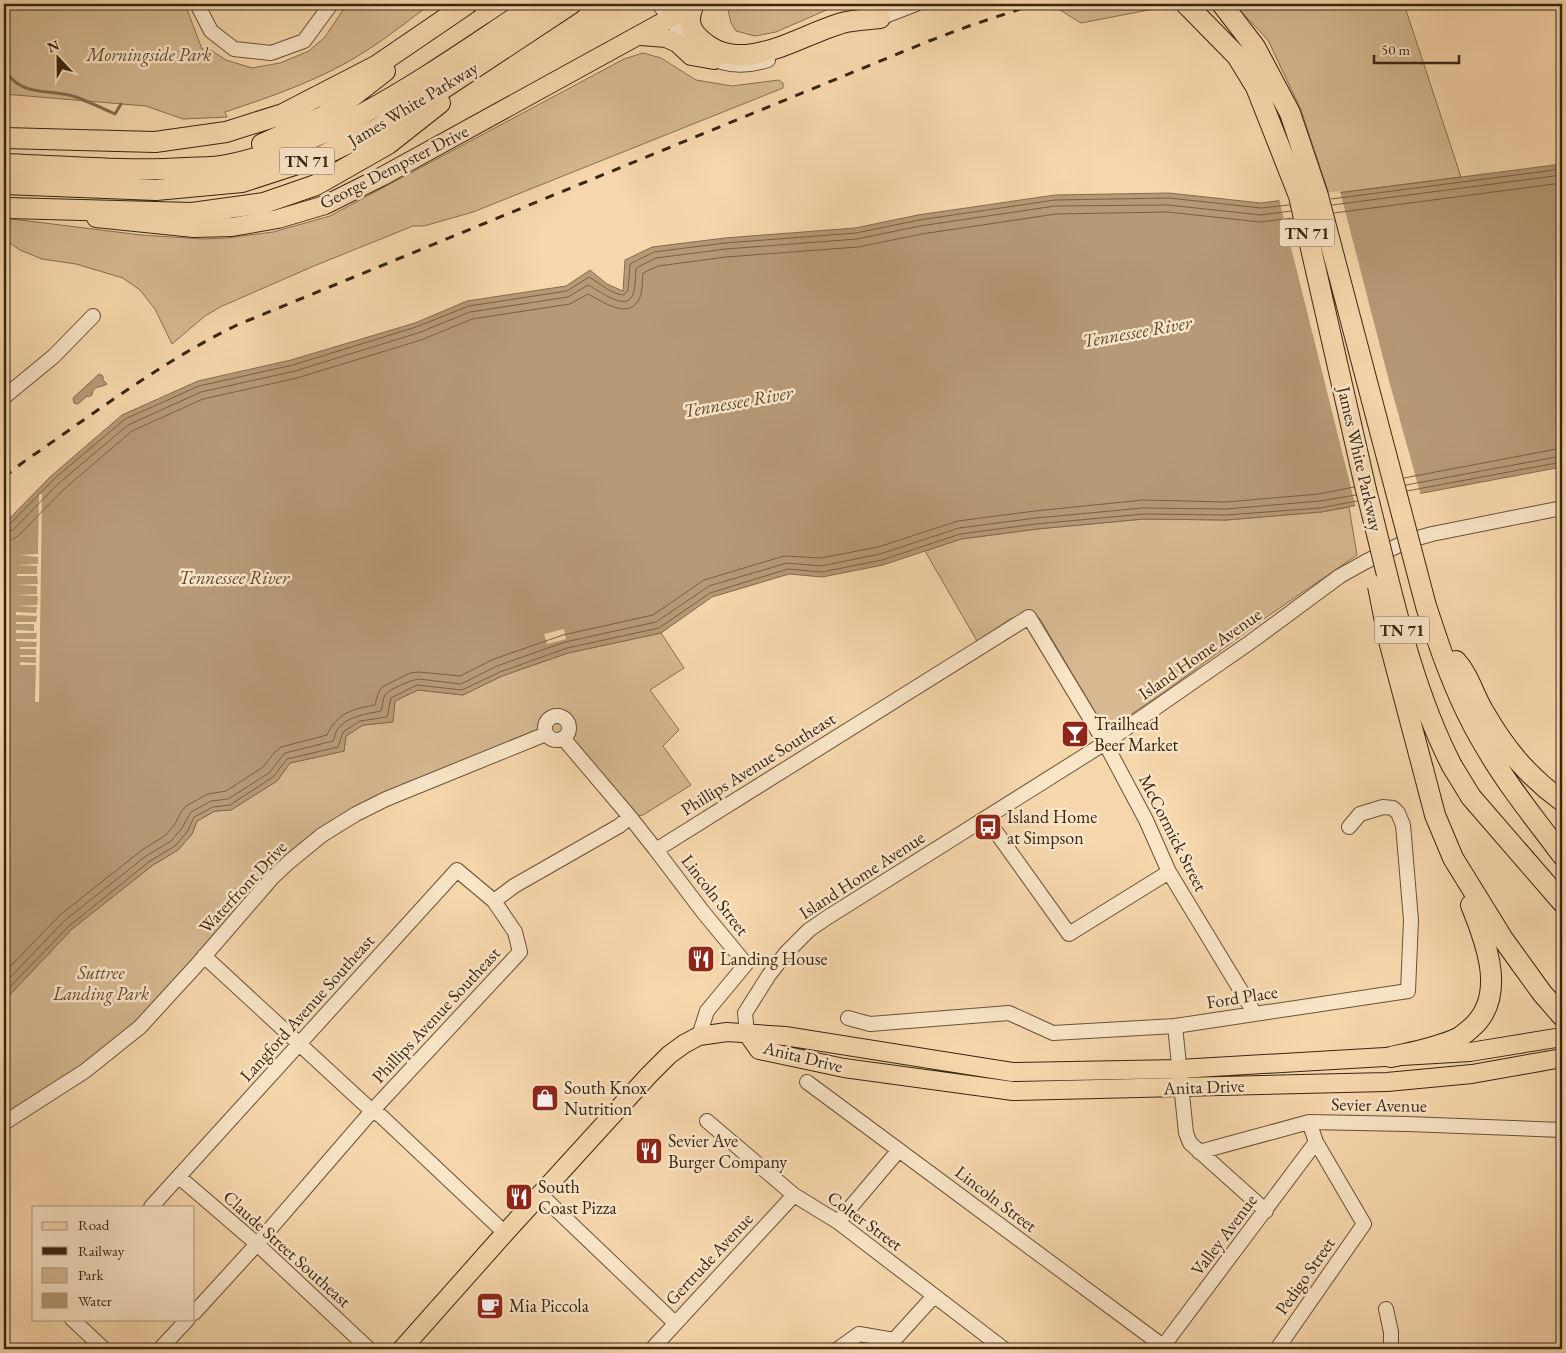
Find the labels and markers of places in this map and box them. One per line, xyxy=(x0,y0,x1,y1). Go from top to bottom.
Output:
place label: Trailhead Beer Market xyxy=(1094,712,1179,756)
bar icon: Trailhead Beer Market xyxy=(1060,719,1090,749)
place label: Island Home at Simpson xyxy=(1007,805,1097,849)
bus stop icon: Island Home at Simpson xyxy=(973,812,1003,842)
restaurant icon: Landing House xyxy=(686,944,716,974)
place label: Landing House xyxy=(720,947,827,970)
place label: South Knox Nutrition xyxy=(564,1076,647,1120)
shop icon: South Knox Nutrition xyxy=(530,1083,560,1113)
place label: Sevier Ave Burger Company xyxy=(668,1129,787,1173)
restaurant icon: Sevier Ave Burger Company xyxy=(634,1136,664,1166)
place label: South Coast Pizza xyxy=(538,1175,617,1219)
restaurant icon: South Coast Pizza xyxy=(504,1182,534,1212)
cafe icon: Mia Piccola xyxy=(475,1291,505,1321)
place label: Mia Piccola xyxy=(509,1294,590,1317)

